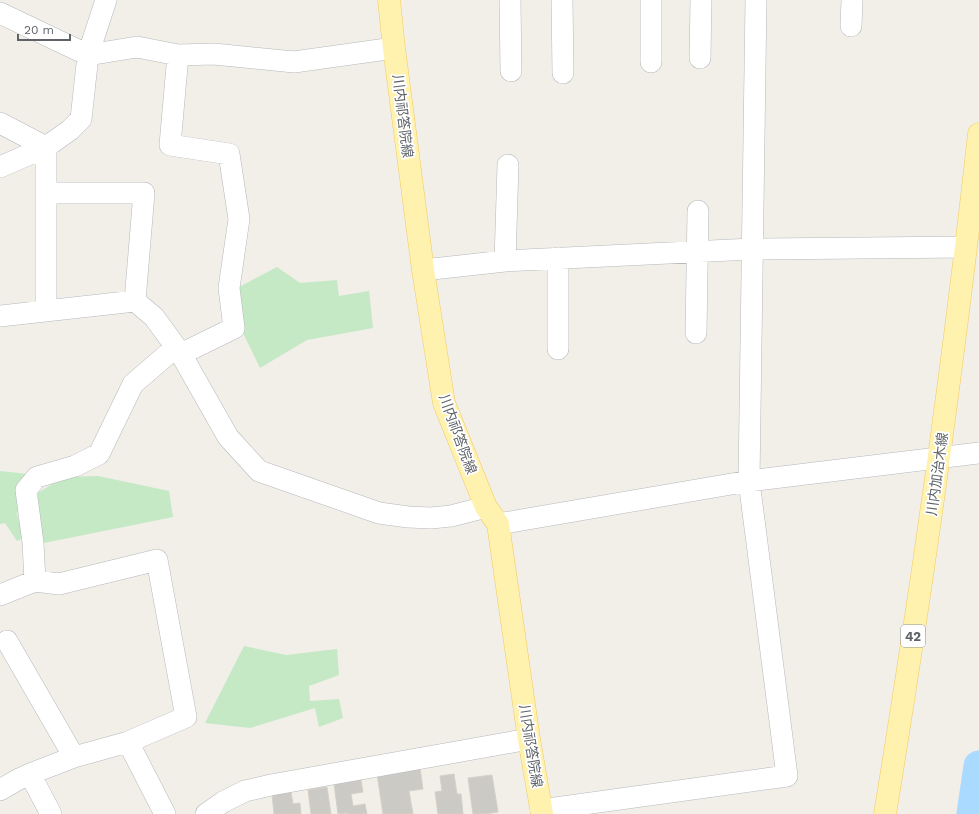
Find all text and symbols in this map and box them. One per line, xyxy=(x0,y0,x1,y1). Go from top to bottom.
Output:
scale bar xyxy=(18,16,70,42)
text: 20 m xyxy=(24,23,54,37)
street label: 川内祁答院線 xyxy=(390,73,416,159)
street label: 川内祁答院線 xyxy=(436,392,480,476)
street label: 川内加治木線 xyxy=(923,431,951,517)
road number: 42 xyxy=(901,625,925,647)
street label: 川内祁答院線 xyxy=(517,703,545,789)

